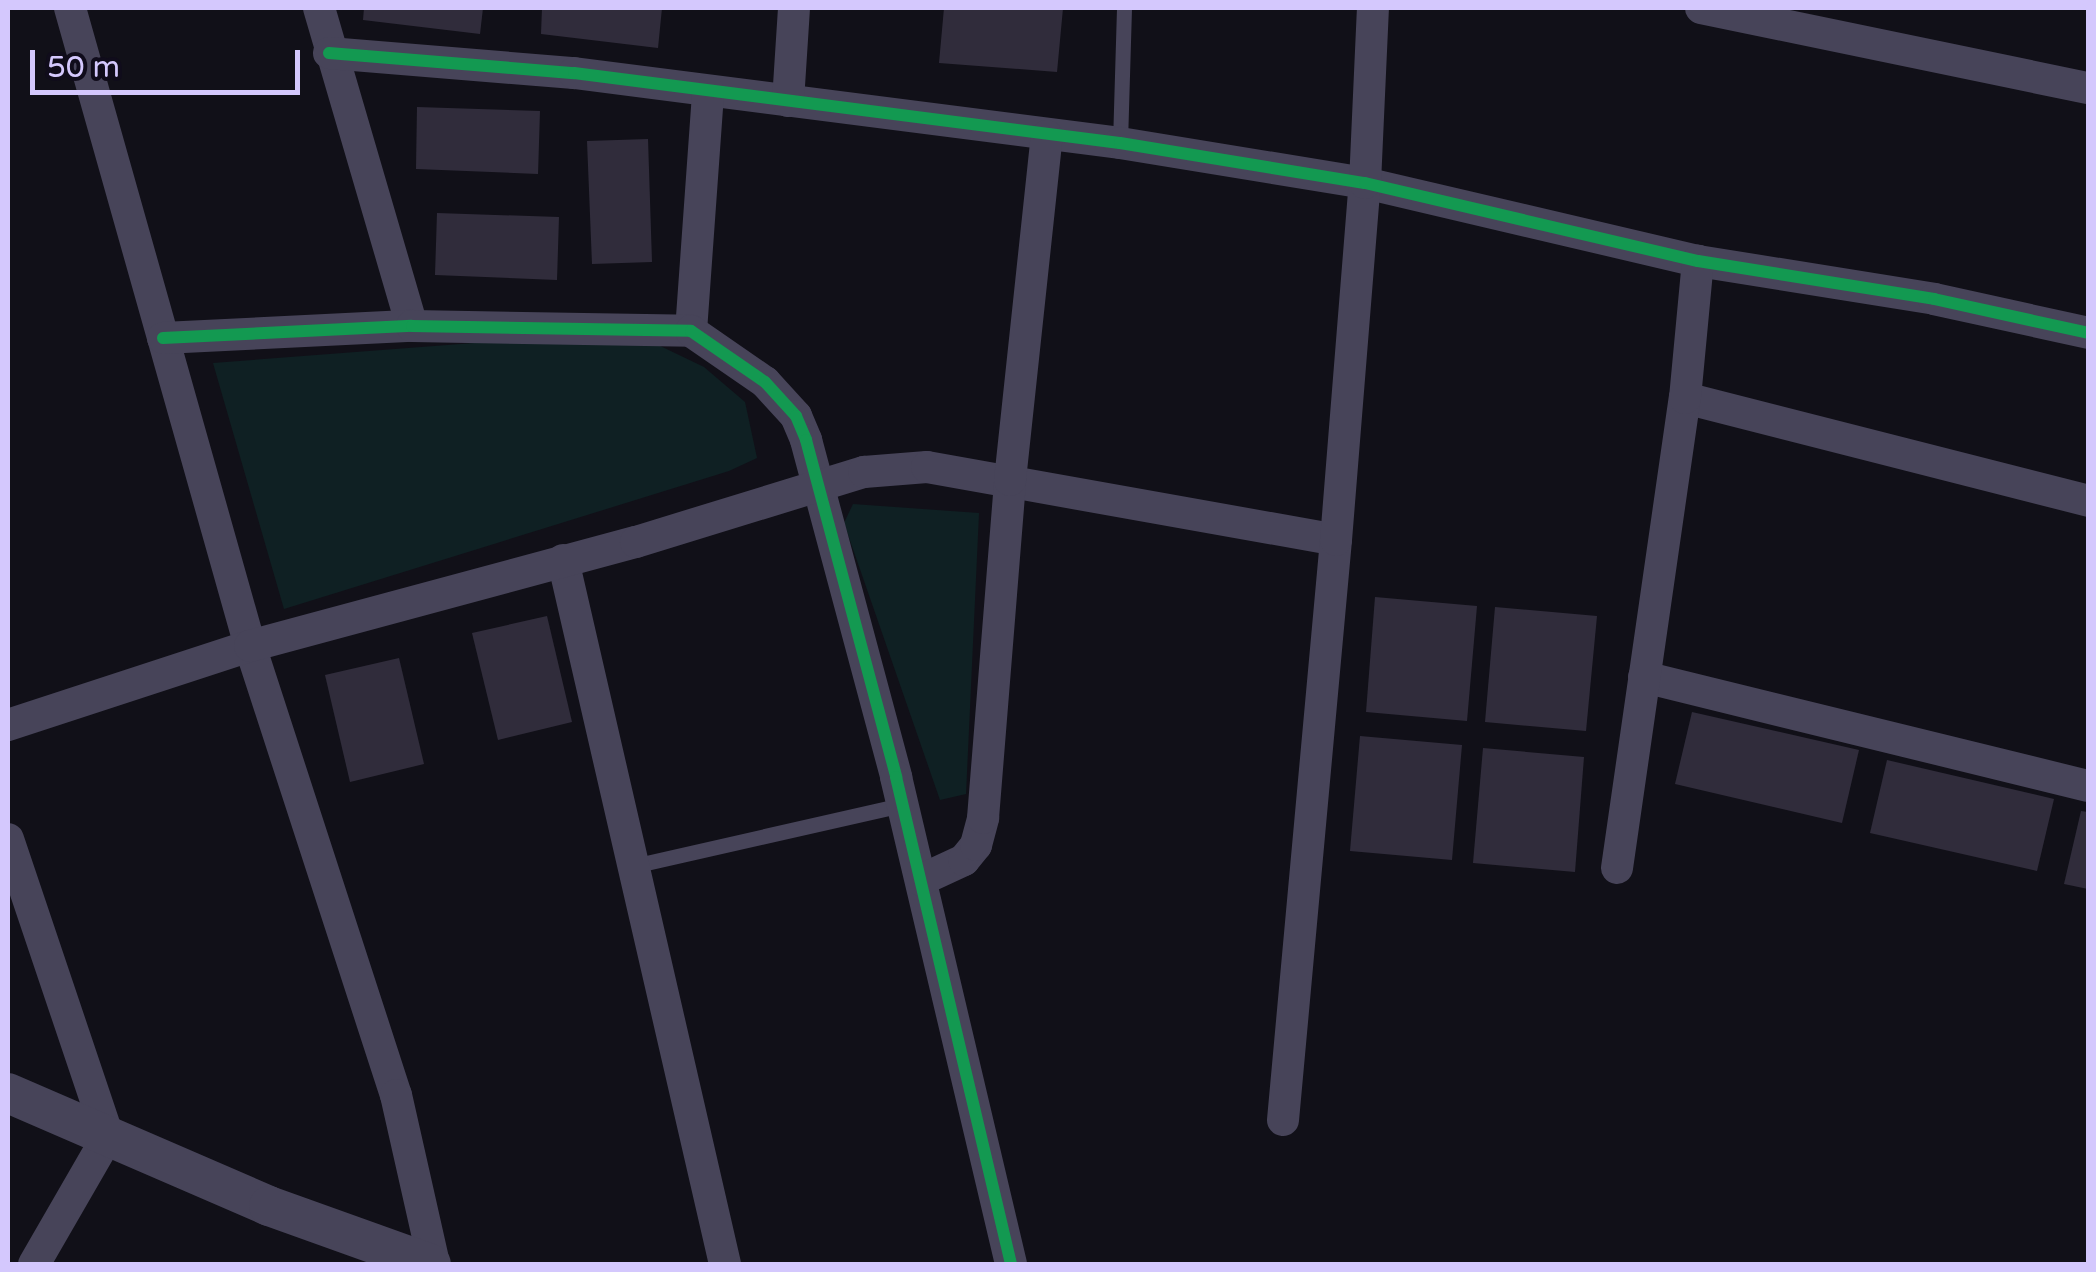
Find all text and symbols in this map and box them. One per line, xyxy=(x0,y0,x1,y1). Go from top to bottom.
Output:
scale bar xyxy=(35,30,305,92)
text: 50 m xyxy=(47,49,120,86)

